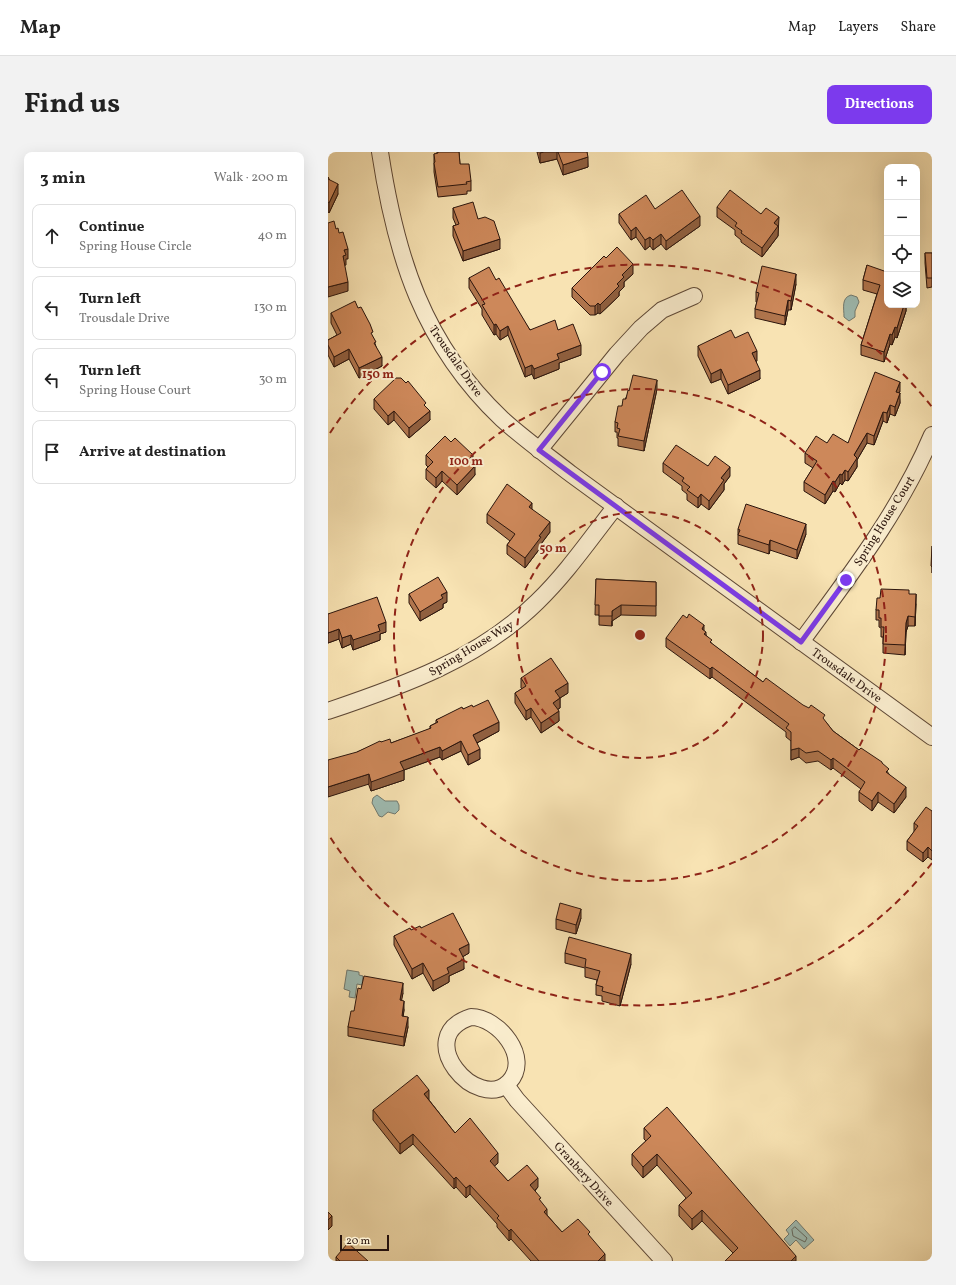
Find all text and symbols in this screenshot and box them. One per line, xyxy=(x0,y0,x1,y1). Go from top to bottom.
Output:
text: Map xyxy=(20,15,61,41)
text: Map xyxy=(788,18,816,37)
text: Layers xyxy=(838,18,878,37)
text: Share xyxy=(900,18,936,37)
text: Find us xyxy=(24,85,120,124)
button: Directions xyxy=(827,85,932,124)
map controls xyxy=(884,164,920,308)
button: + xyxy=(884,164,920,200)
text: 3 min xyxy=(40,167,86,190)
text: Walk · 200 m xyxy=(214,169,288,187)
button: − xyxy=(884,200,920,236)
text: Continue xyxy=(79,217,144,238)
icon: ahead xyxy=(41,225,63,247)
text: 40 m xyxy=(258,227,287,245)
button: locate xyxy=(884,236,920,272)
text: Spring House Circle xyxy=(79,238,192,256)
button: layers xyxy=(884,272,920,308)
text: Turn left xyxy=(79,289,141,310)
icon: left xyxy=(41,297,63,319)
text: 130 m xyxy=(254,299,287,317)
text: Trousdale Drive xyxy=(79,310,170,328)
street label: Trousdale Drive xyxy=(425,323,486,401)
text: Turn left xyxy=(79,361,141,382)
route start xyxy=(593,363,611,381)
text: 150 m xyxy=(362,367,394,383)
icon: left xyxy=(41,369,63,391)
text: 30 m xyxy=(259,371,287,389)
text: Spring House Court xyxy=(79,382,191,400)
icon: arrive xyxy=(41,441,63,463)
text: Arrive at destination xyxy=(79,442,226,463)
text: 100 m xyxy=(449,454,483,470)
street label: Spring House Court xyxy=(851,473,919,570)
text: 50 m xyxy=(539,541,567,557)
route end xyxy=(837,571,855,589)
street label: Spring House Way xyxy=(426,617,517,680)
centre of rings xyxy=(633,628,647,642)
street label: Trousdale Drive xyxy=(808,645,885,707)
street label: Granbery Drive xyxy=(550,1139,617,1211)
scale bar xyxy=(340,1233,389,1252)
text: 20 m xyxy=(346,1234,370,1249)

